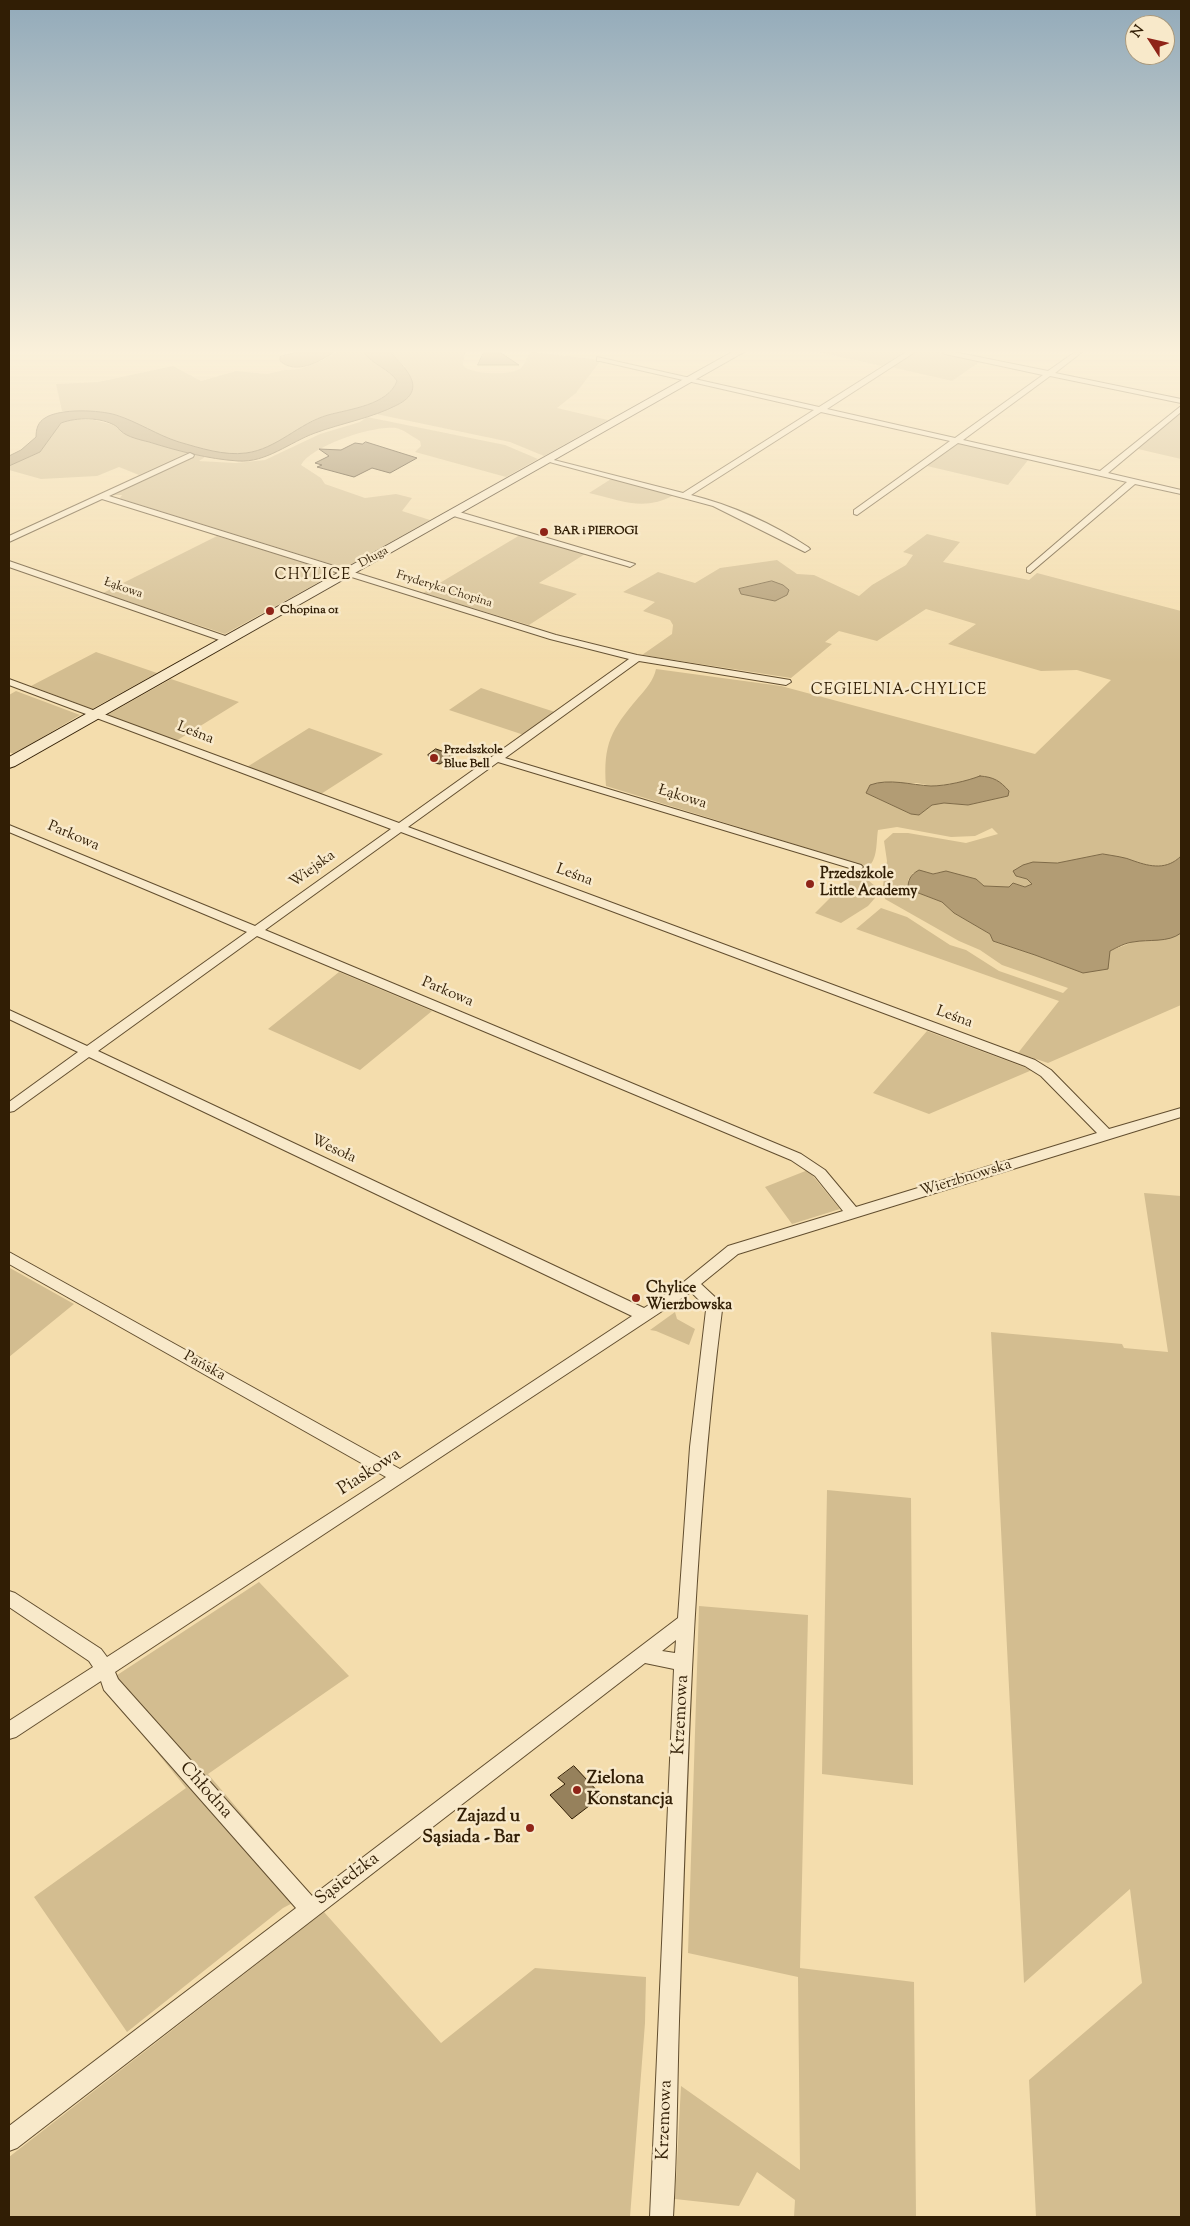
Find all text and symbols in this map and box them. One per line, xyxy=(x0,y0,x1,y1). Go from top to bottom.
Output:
north arrow xyxy=(1125,15,1175,65)
text: N xyxy=(1127,22,1150,42)
place label: BAR i PIEROGI xyxy=(554,525,638,539)
marker: BAR i PIEROGI xyxy=(538,526,550,538)
street label: Długa xyxy=(357,544,391,572)
district label: CHYLICE xyxy=(274,567,352,585)
street label: Fryderyka Chopina xyxy=(394,569,494,611)
street label: Łąkowa xyxy=(102,576,144,602)
place label: Chopina 01 xyxy=(280,604,339,618)
marker: Chopina 01 xyxy=(264,605,276,617)
district label: CEGIELNIA-CHYLICE xyxy=(809,682,989,700)
street label: Leśna xyxy=(174,719,216,749)
place label: Przedszkole Blue Bell xyxy=(444,744,503,772)
marker: Przedszkole Blue Bell xyxy=(428,752,440,764)
street label: Łąkowa xyxy=(656,782,708,814)
street label: Parkowa xyxy=(44,818,102,856)
street label: Wiejska xyxy=(287,847,339,893)
street label: Leśna xyxy=(553,861,595,891)
place label: Przedszkole Little Academy xyxy=(820,866,917,901)
marker: Przedszkole Little Academy xyxy=(804,878,816,890)
street label: Parkowa xyxy=(418,974,476,1012)
street label: Leśna xyxy=(933,1003,975,1033)
street label: Wesoła xyxy=(308,1132,358,1168)
street label: Wierzbnowska xyxy=(918,1157,1014,1201)
place label: Chylice Wierzbowska xyxy=(646,1280,732,1315)
marker: Chylice Wierzbowska xyxy=(630,1292,642,1304)
street label: Pańska xyxy=(180,1348,228,1386)
street label: Piaskowa xyxy=(334,1445,406,1501)
street label: Krzemowa xyxy=(669,1674,695,1756)
street label: Chłodna xyxy=(174,1758,236,1824)
place label: Zielona Konstancja xyxy=(587,1769,673,1812)
marker: Zielona Konstancja xyxy=(571,1784,583,1796)
place label: Zajazd u Sąsiada - Bar xyxy=(422,1807,520,1850)
marker: Zajazd u Sąsiada - Bar xyxy=(524,1822,536,1834)
street label: Sąsiedzka xyxy=(312,1849,384,1911)
street label: Krzemowa xyxy=(654,2079,678,2161)

